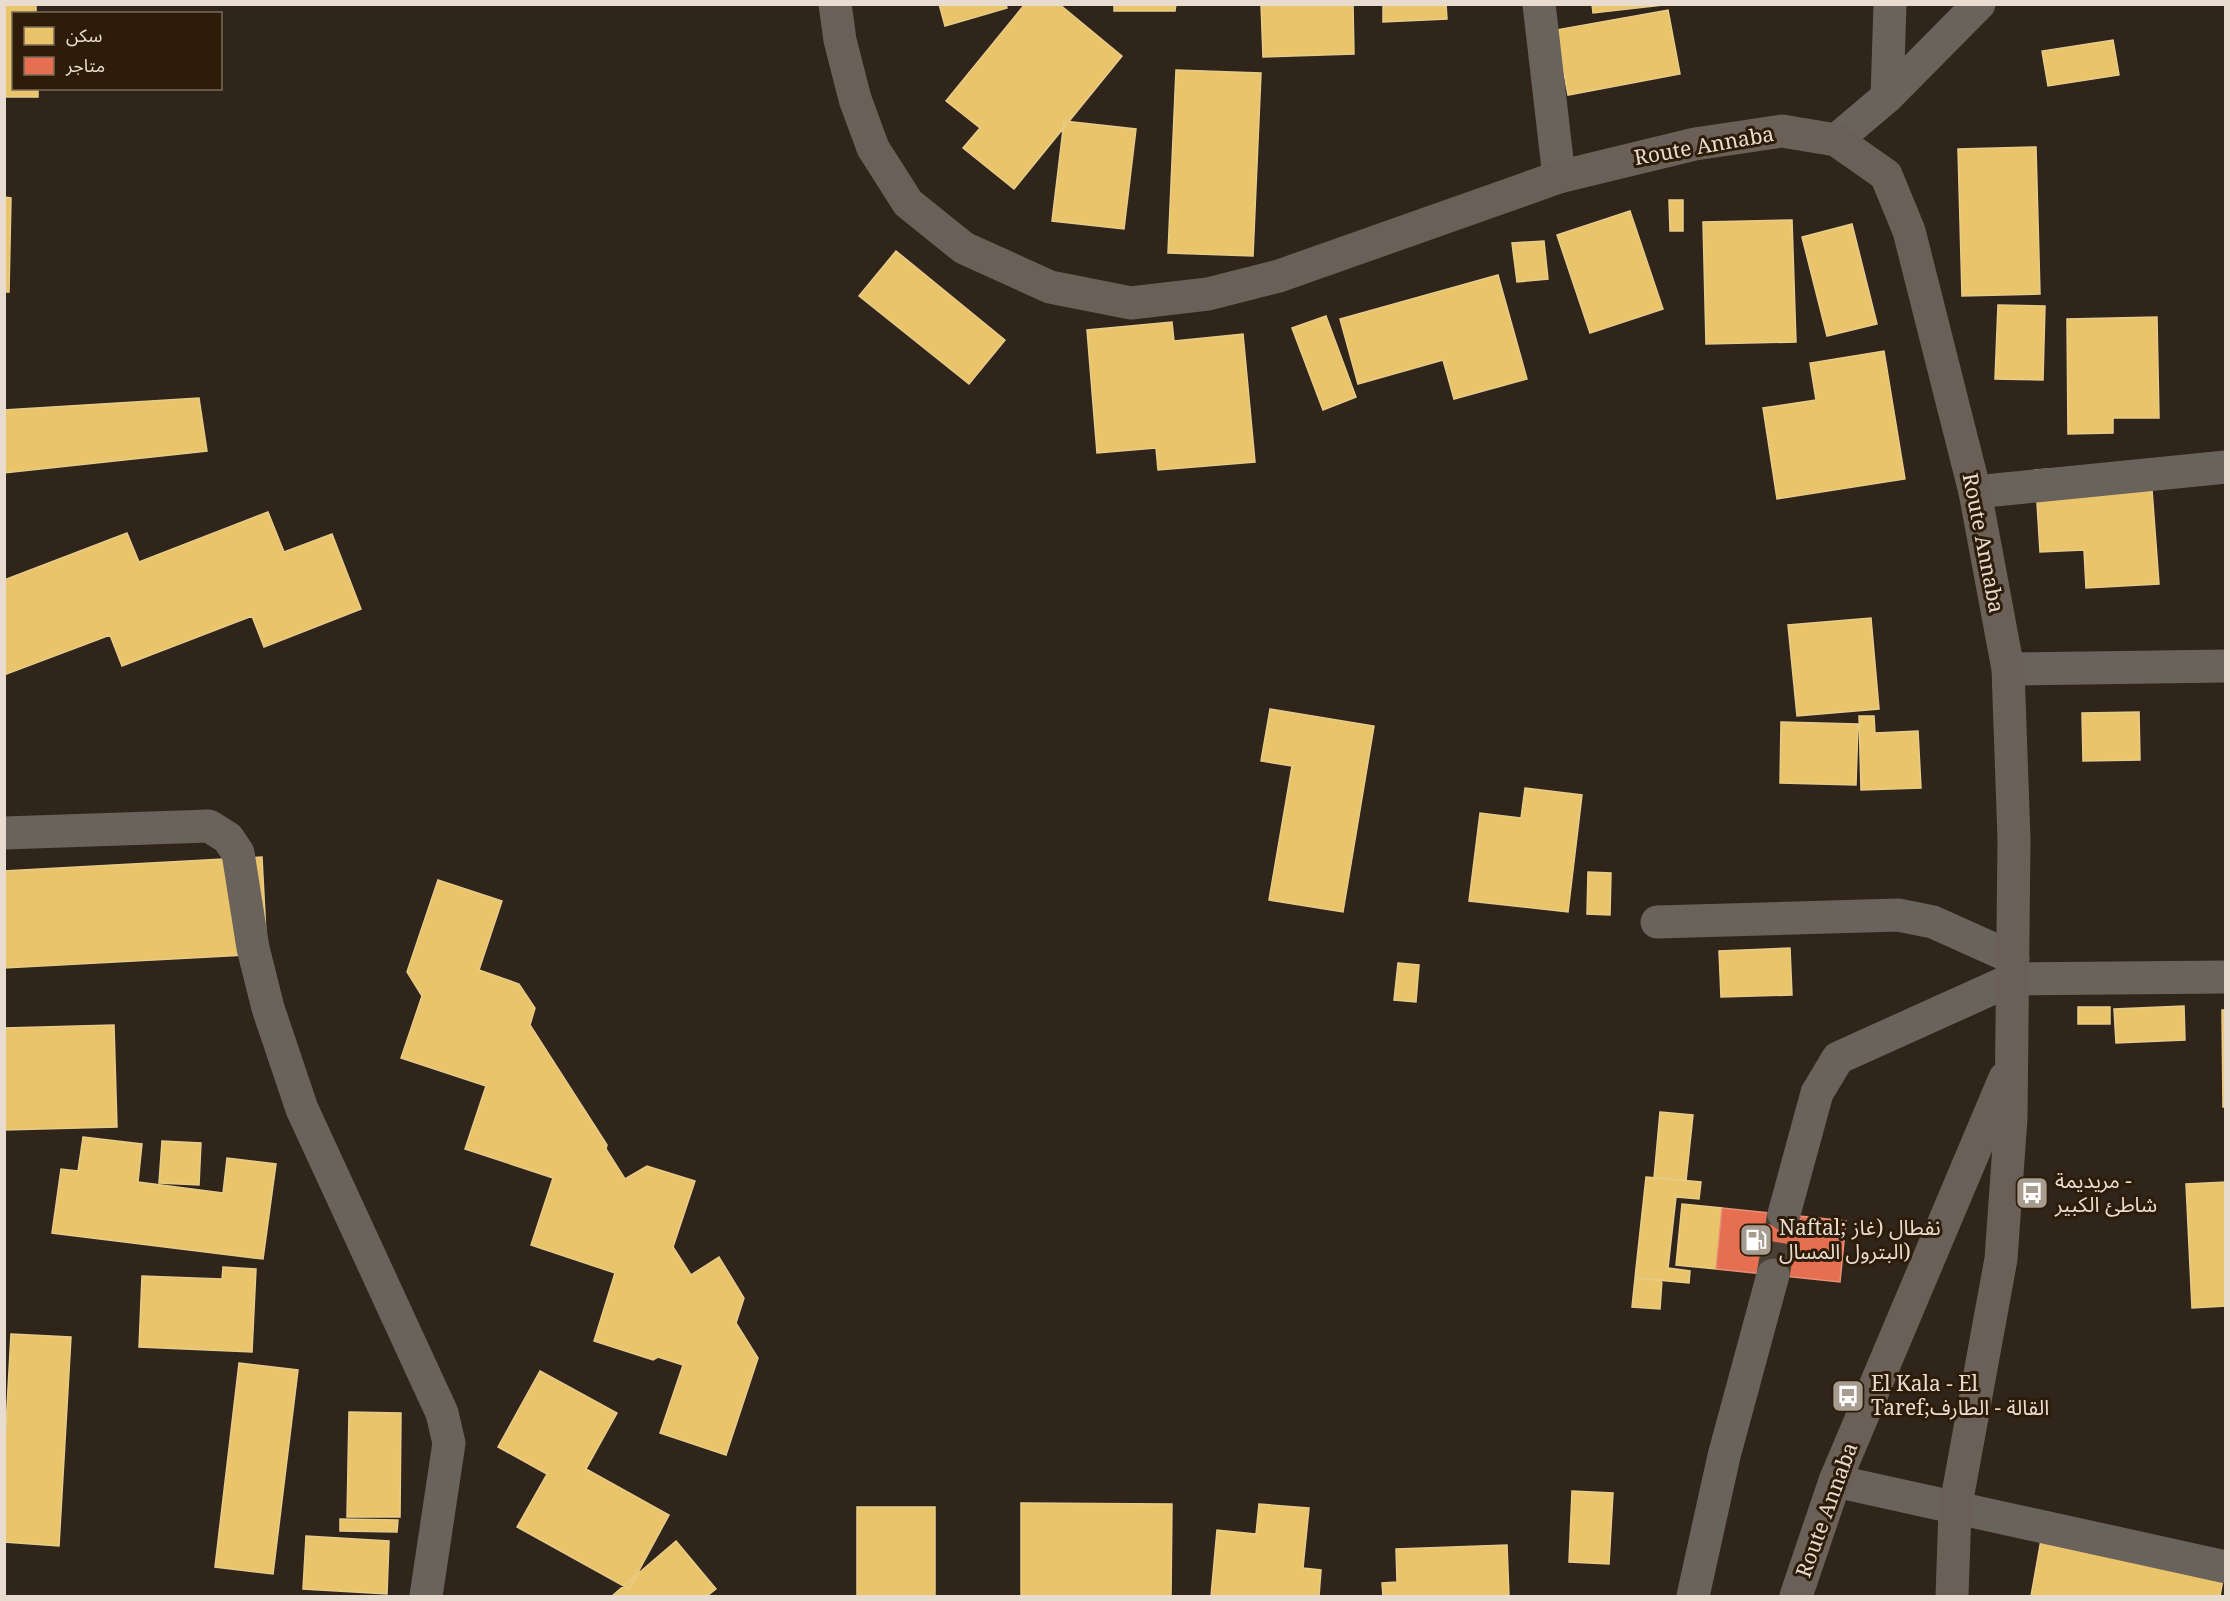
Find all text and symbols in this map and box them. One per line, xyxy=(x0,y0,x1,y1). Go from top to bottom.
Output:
legend xyxy=(12,12,222,90)
text: سكن xyxy=(66,23,102,47)
text: متاجر xyxy=(65,53,105,77)
street label: Route Annaba xyxy=(1632,119,1776,171)
street label: Route Annaba xyxy=(1957,471,2011,615)
place label: مريديمة - شاطئ الكبير xyxy=(2054,1166,2157,1218)
bus stop icon: مريديمة - شاطئ الكبير xyxy=(2014,1175,2050,1211)
place label: Naftal; نفطال (غاز البترول المسال) xyxy=(1779,1213,1941,1265)
fuel station icon: Naftal; نفطال (غاز البترول المسال) xyxy=(1738,1222,1774,1258)
place label: El Kala - El Taref;القالة - الطارف xyxy=(1871,1369,2049,1421)
bus stop icon: El Kala - El Taref;القالة - الطارف xyxy=(1830,1378,1866,1414)
street label: Route Annaba xyxy=(1789,1438,1863,1581)

